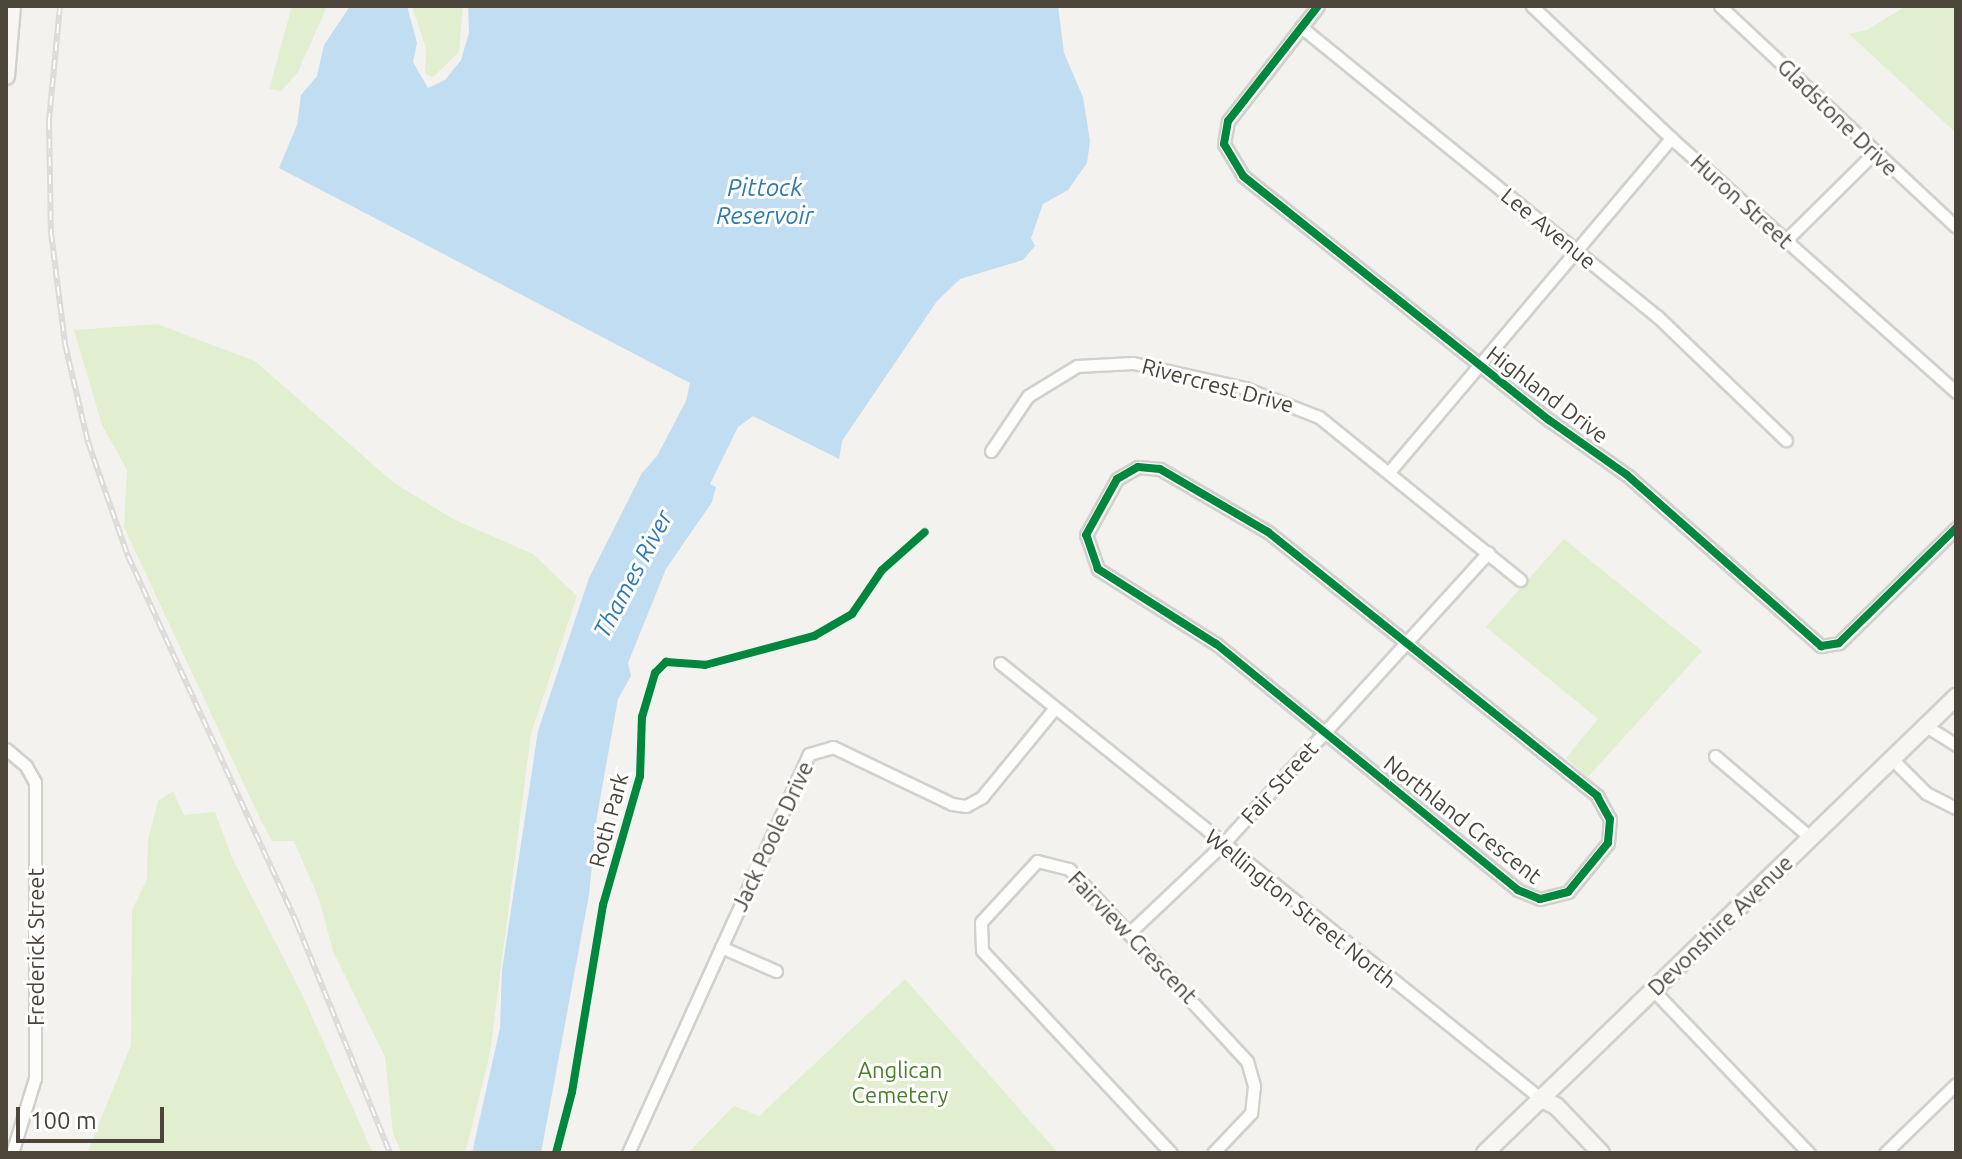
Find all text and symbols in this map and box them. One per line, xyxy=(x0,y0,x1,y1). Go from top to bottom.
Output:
street label: Gladstone Drive xyxy=(1772,53,1904,181)
street label: Huron Street xyxy=(1686,148,1798,254)
water label: Pittock Reservoir xyxy=(716,174,814,230)
street label: Lee Avenue xyxy=(1496,182,1602,274)
street label: Highland Drive xyxy=(1482,340,1614,448)
street label: Rivercrest Drive xyxy=(1139,352,1297,418)
water label: Thames River xyxy=(587,505,679,643)
street label: Fair Street xyxy=(1235,735,1323,829)
street label: Northland Crescent xyxy=(1379,749,1547,889)
street label: Jack Poole Drive xyxy=(726,757,818,915)
street label: Roth Park xyxy=(583,770,633,870)
street label: Wellington Street North xyxy=(1200,823,1402,993)
street label: Devonshire Avenue xyxy=(1642,849,1798,1001)
street label: Fairview Crescent xyxy=(1063,865,1203,1009)
street label: Frederick Street xyxy=(23,868,49,1026)
park label: Anglican Cemetery xyxy=(852,1056,948,1108)
scale bar xyxy=(20,1091,168,1141)
text: 100 m xyxy=(30,1107,97,1134)

